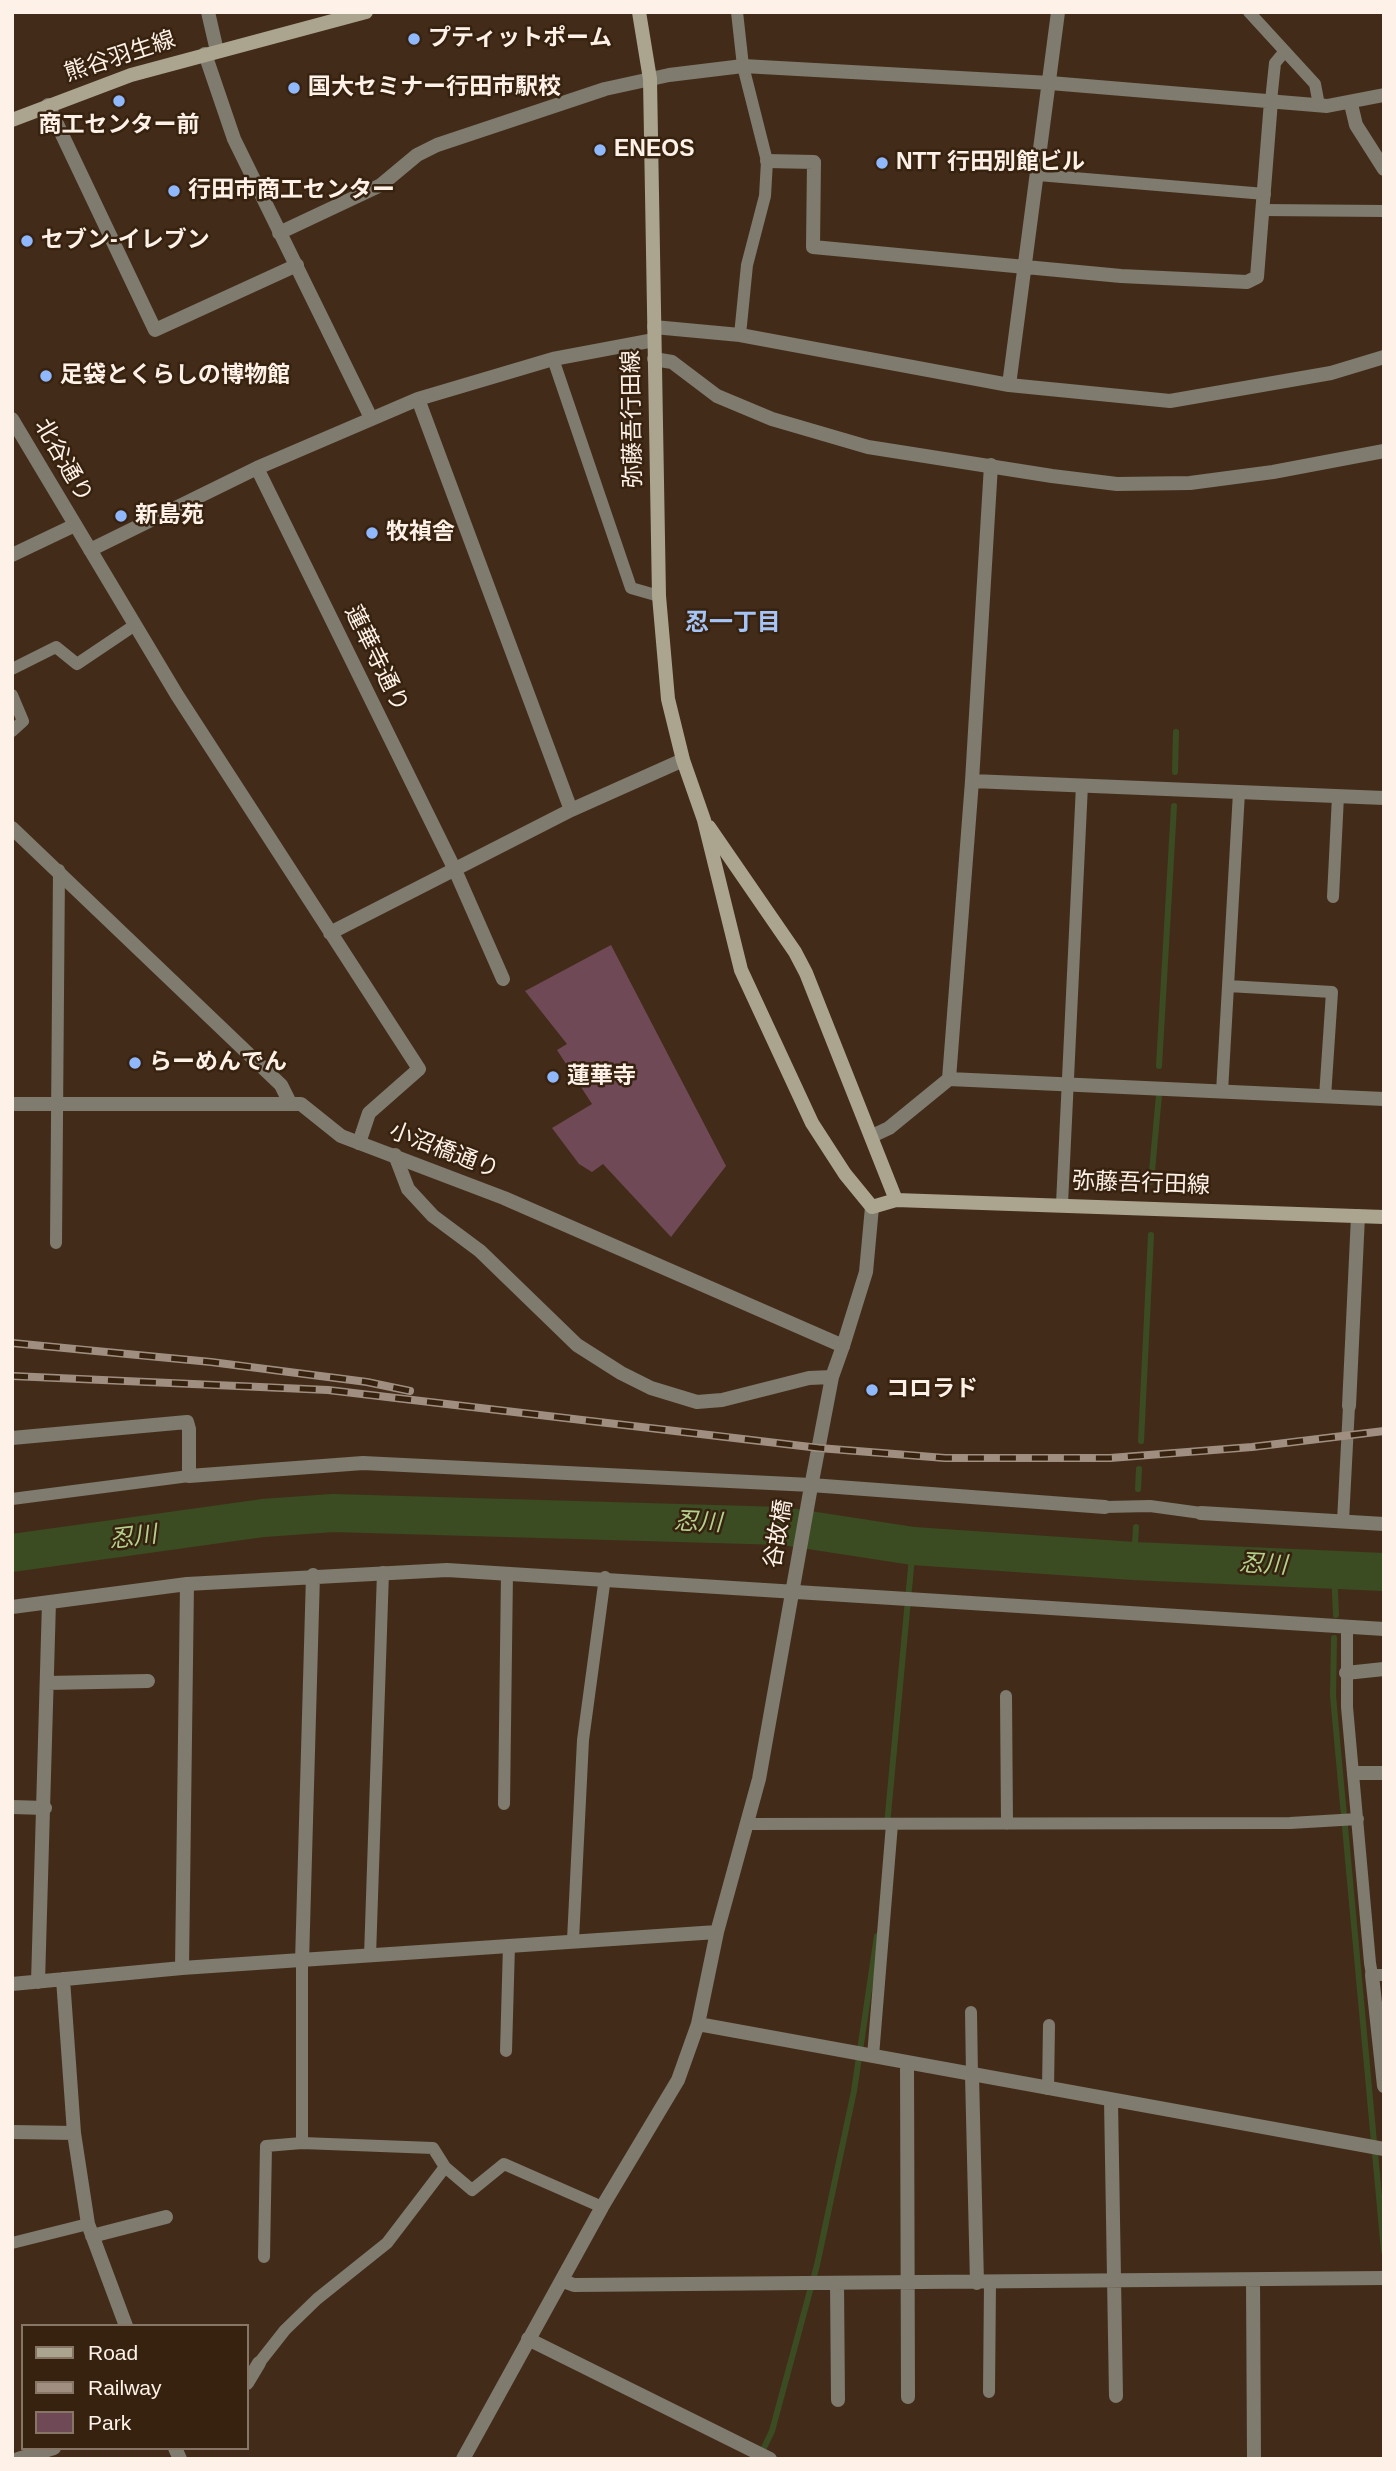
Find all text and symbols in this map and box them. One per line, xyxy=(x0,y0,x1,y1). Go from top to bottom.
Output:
place label: プティットポーム xyxy=(428,25,612,53)
street label: 熊谷羽生線 xyxy=(61,26,179,88)
marker: プティットポーム xyxy=(406,31,422,47)
place label: 国大セミナー行田市駅校 xyxy=(308,74,561,102)
marker: 国大セミナー行田市駅校 xyxy=(286,80,302,96)
marker: 商工センター前 xyxy=(111,93,127,109)
place label: 商工センター前 xyxy=(39,112,199,140)
place label: ENEOS xyxy=(614,136,695,164)
marker: ENEOS xyxy=(592,142,608,158)
place label: NTT 行田別館ビル xyxy=(896,149,1085,177)
marker: NTT 行田別館ビル xyxy=(874,155,890,171)
place label: 行田市商工センター xyxy=(188,177,395,205)
marker: 行田市商工センター xyxy=(166,183,182,199)
place label: セブン-イレブン xyxy=(41,227,210,255)
marker: セブン-イレブン xyxy=(19,233,35,249)
street label: 弥藤吾行田線 xyxy=(618,350,648,488)
place label: 足袋とくらしの博物館 xyxy=(60,362,290,390)
marker: 足袋とくらしの博物館 xyxy=(38,368,54,384)
street label: 北谷通り xyxy=(28,414,98,508)
place label: 新島苑 xyxy=(135,502,204,530)
marker: 新島苑 xyxy=(113,508,129,524)
place label: 牧禎舎 xyxy=(386,519,455,547)
marker: 牧禎舎 xyxy=(364,525,380,541)
street label: 蓮華寺通り xyxy=(338,601,414,717)
district label: 忍一丁目 xyxy=(685,609,781,637)
place label: らーめんでん xyxy=(149,1049,287,1077)
marker: らーめんでん xyxy=(127,1055,143,1071)
place label: 蓮華寺 xyxy=(567,1063,636,1091)
marker: 蓮華寺 xyxy=(545,1069,561,1085)
street label: 小沼橋通り xyxy=(385,1118,503,1184)
street label: 弥藤吾行田線 xyxy=(1072,1168,1210,1200)
place label: コロラド xyxy=(886,1376,978,1404)
marker: コロラド xyxy=(864,1382,880,1398)
street label: 谷故橋 xyxy=(759,1498,799,1570)
water label: 忍川 xyxy=(674,1508,722,1538)
water label: 忍川 xyxy=(107,1521,159,1555)
water label: 忍川 xyxy=(1238,1549,1288,1581)
legend xyxy=(21,2324,248,2450)
text: Road xyxy=(88,2341,138,2364)
text: Railway xyxy=(88,2376,162,2399)
text: Park xyxy=(88,2411,131,2434)

